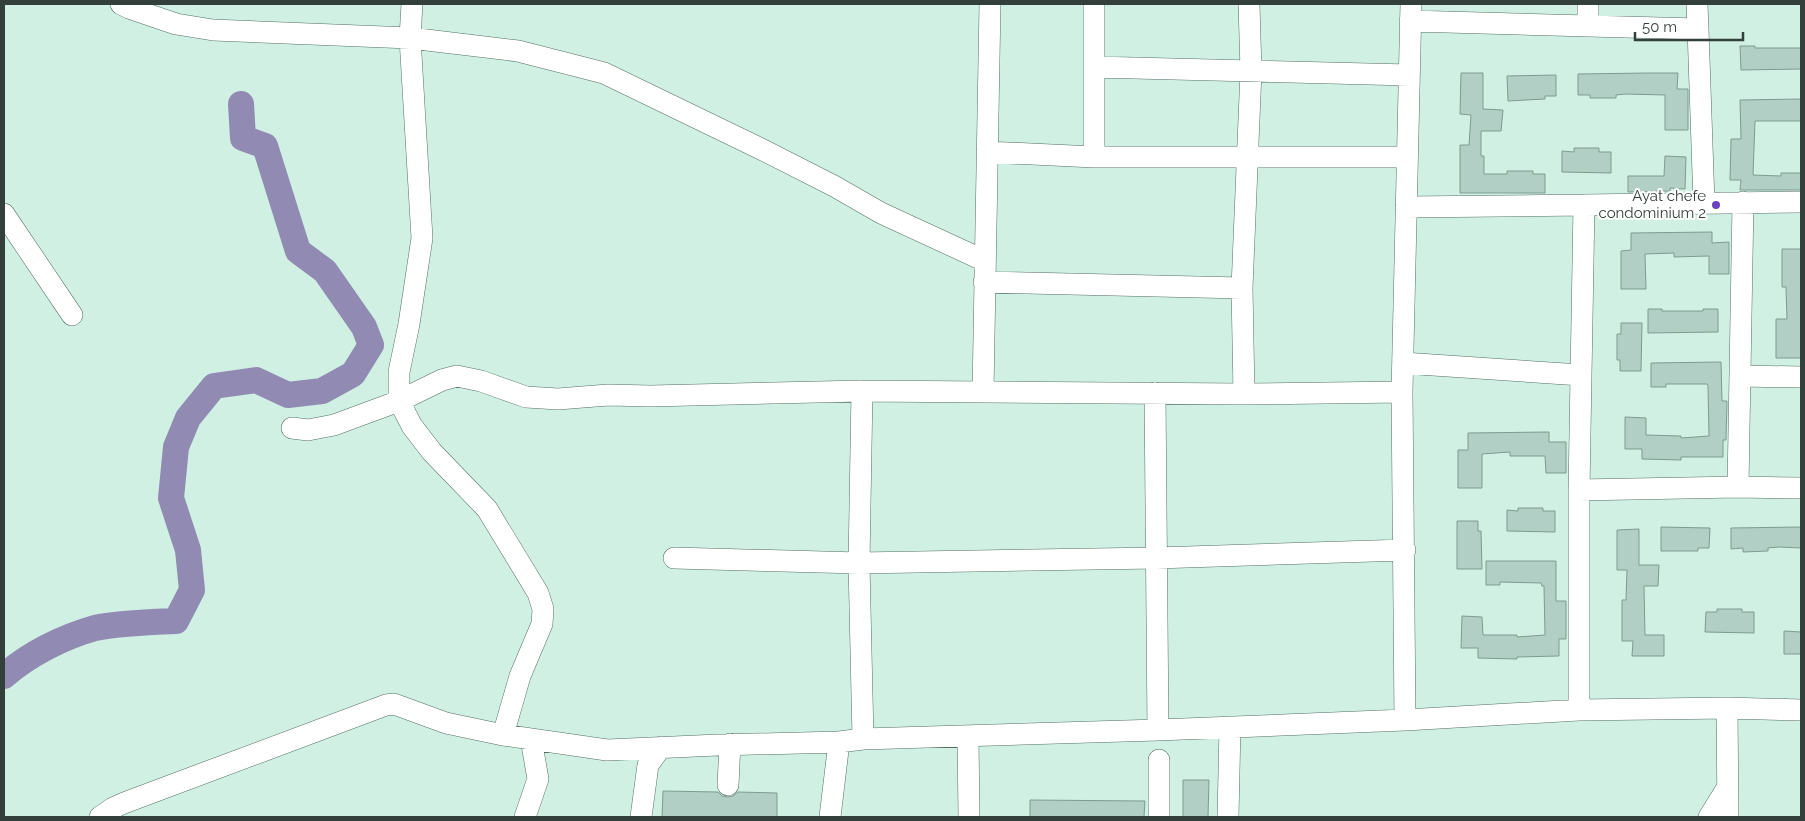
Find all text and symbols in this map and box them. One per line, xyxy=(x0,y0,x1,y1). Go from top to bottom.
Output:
scale bar xyxy=(1635,10,1742,42)
text: 50 m xyxy=(1642,18,1677,36)
place label: Ayat chefe condominium 2 xyxy=(1599,187,1706,222)
marker: Ayat chefe condominium 2 xyxy=(1710,199,1722,211)

